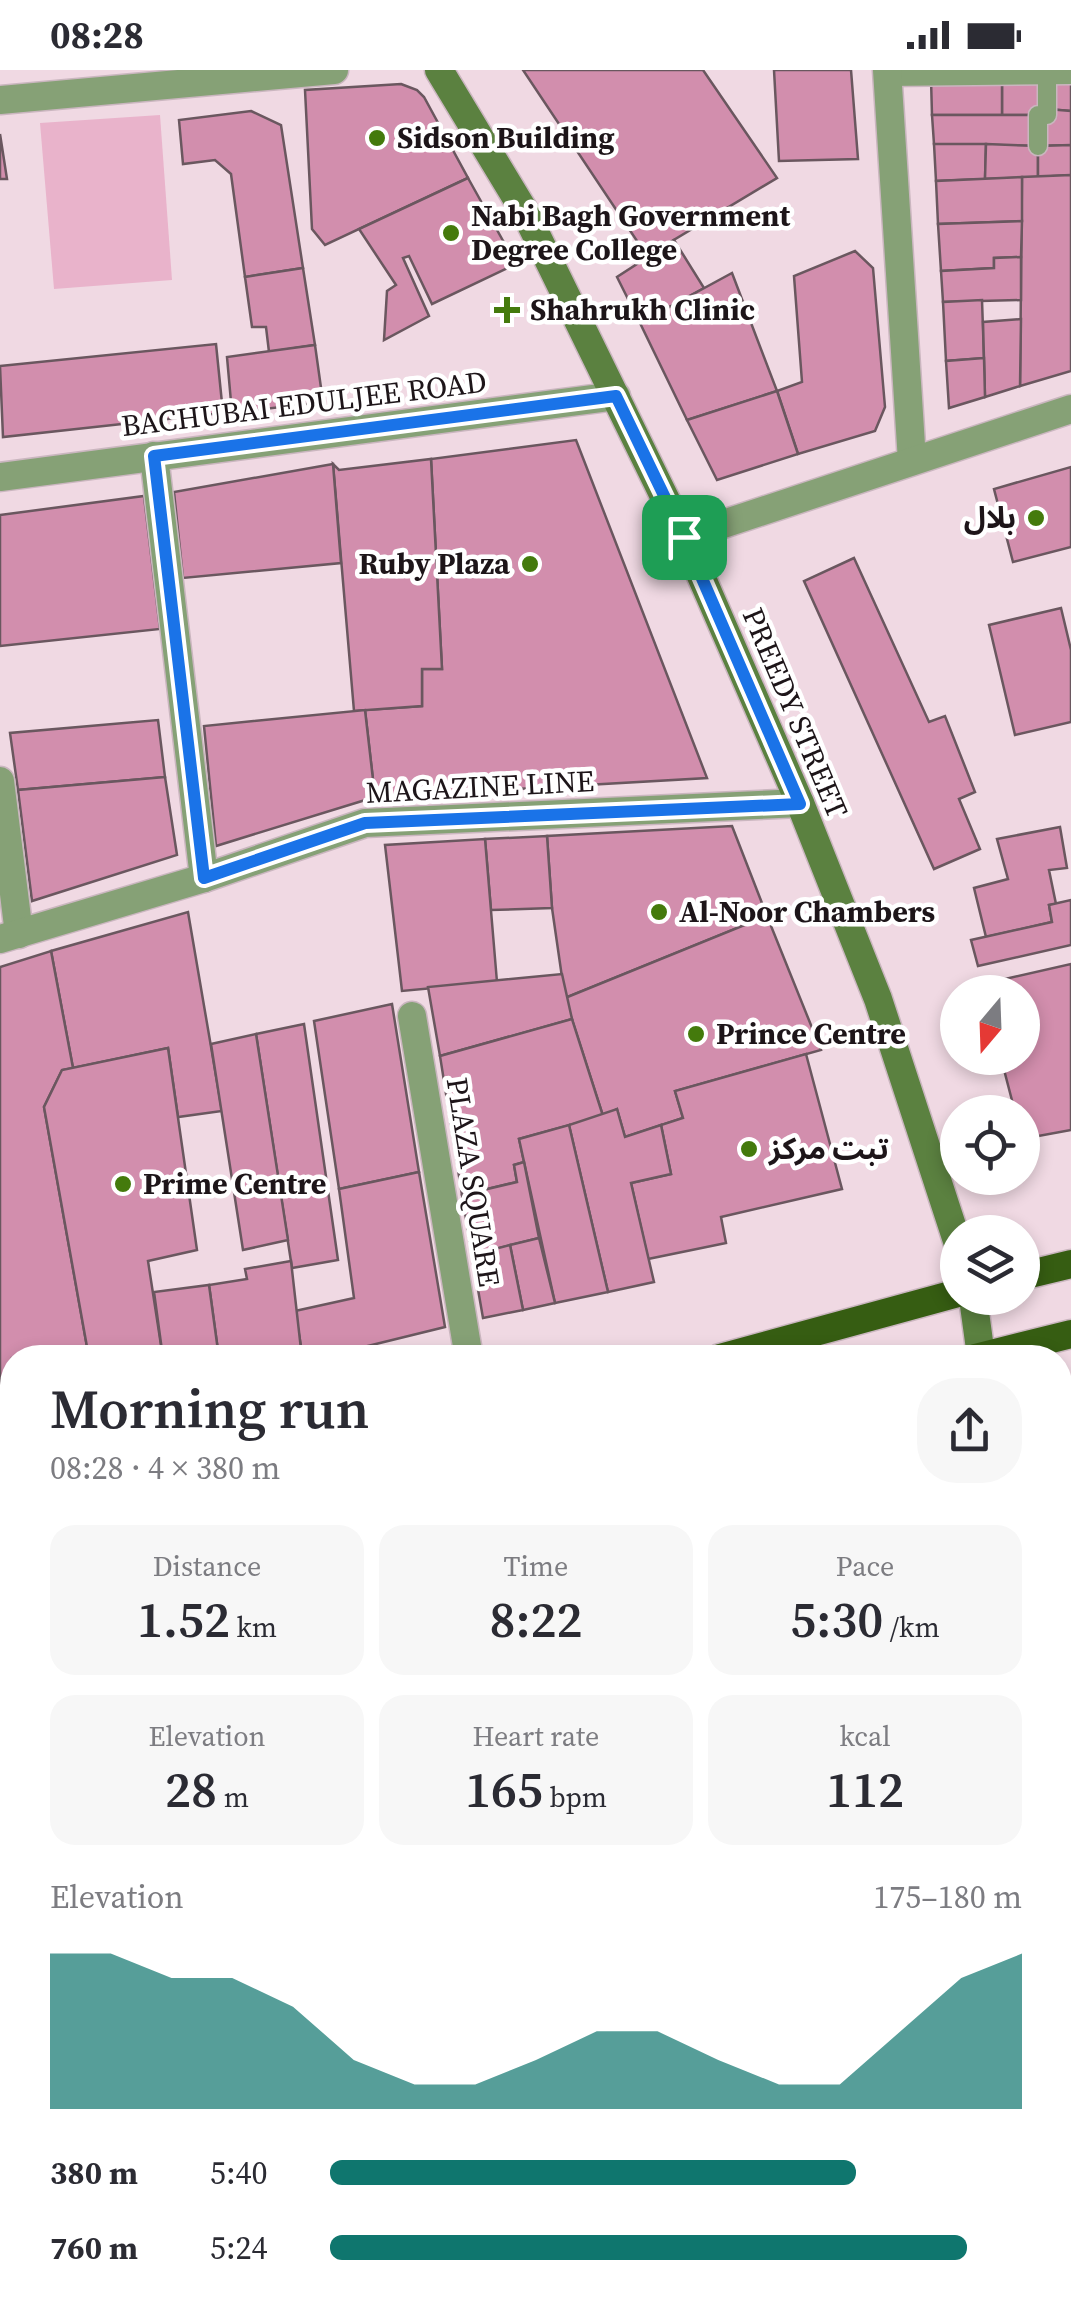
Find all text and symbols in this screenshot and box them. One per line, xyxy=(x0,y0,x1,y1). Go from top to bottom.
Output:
text: 08:28 xyxy=(50,9,144,61)
place label: Sidson Building xyxy=(397,117,615,158)
marker: Sidson Building xyxy=(366,127,388,149)
place label: Nabi Bagh Government Degree College xyxy=(471,195,790,270)
marker: Nabi Bagh Government Degree College xyxy=(440,222,462,244)
place label: Shahrukh Clinic xyxy=(530,289,755,330)
marker: Shahrukh Clinic xyxy=(494,297,520,323)
street label: BACHUBAI EDULJEE ROAD xyxy=(119,361,489,446)
pin xyxy=(642,495,727,580)
place label: بلال xyxy=(964,497,1016,538)
marker: بلال xyxy=(1025,507,1047,529)
icon: arrive xyxy=(657,510,712,565)
place label: Ruby Plaza xyxy=(358,543,511,584)
marker: Ruby Plaza xyxy=(519,553,541,575)
street label: PREEDY STREET xyxy=(733,601,858,824)
street label: MAGAZINE LINE xyxy=(365,760,595,813)
place label: Al-Noor Chambers xyxy=(679,891,935,932)
marker: Al-Noor Chambers xyxy=(648,901,670,923)
north arrow xyxy=(940,975,1040,1075)
map controls xyxy=(940,975,1040,1315)
place label: Prince Centre xyxy=(716,1013,906,1054)
marker: Prince Centre xyxy=(685,1023,707,1045)
street label: PLAZA SQUARE xyxy=(437,1074,510,1289)
button: locate xyxy=(940,1095,1040,1195)
place label: تبت مرکز xyxy=(767,1128,889,1169)
marker: تبت مرکز xyxy=(738,1138,760,1160)
place label: Prime Centre xyxy=(143,1163,326,1204)
marker: Prime Centre xyxy=(112,1173,134,1195)
button: layers xyxy=(940,1215,1040,1315)
text: Morning run xyxy=(50,1371,369,1446)
button: share xyxy=(917,1378,1022,1483)
text: 08:28 · 4 × 380 m xyxy=(50,1446,280,1490)
text: Distance xyxy=(153,1547,261,1585)
text: Time xyxy=(504,1547,568,1585)
text: Pace xyxy=(836,1547,894,1585)
text: 1.52 xyxy=(137,1585,230,1654)
text: 8:22 xyxy=(490,1585,583,1654)
text: 5:30 xyxy=(790,1585,883,1654)
text: km xyxy=(230,1608,277,1646)
text: /km xyxy=(883,1608,940,1646)
text: Elevation xyxy=(149,1717,265,1755)
text: Heart rate xyxy=(473,1717,599,1755)
text: kcal xyxy=(839,1717,891,1755)
text: 28 xyxy=(165,1755,217,1824)
text: 165 xyxy=(465,1755,543,1824)
text: 112 xyxy=(826,1755,904,1824)
text: m xyxy=(217,1778,249,1816)
text: bpm xyxy=(543,1778,607,1816)
text: Elevation xyxy=(50,1875,184,1919)
text: 175–180 m xyxy=(873,1875,1022,1919)
text: 380 m xyxy=(50,2151,138,2195)
text: 5:40 xyxy=(210,2151,268,2195)
text: 760 m xyxy=(50,2226,138,2270)
text: 5:24 xyxy=(210,2226,268,2270)

